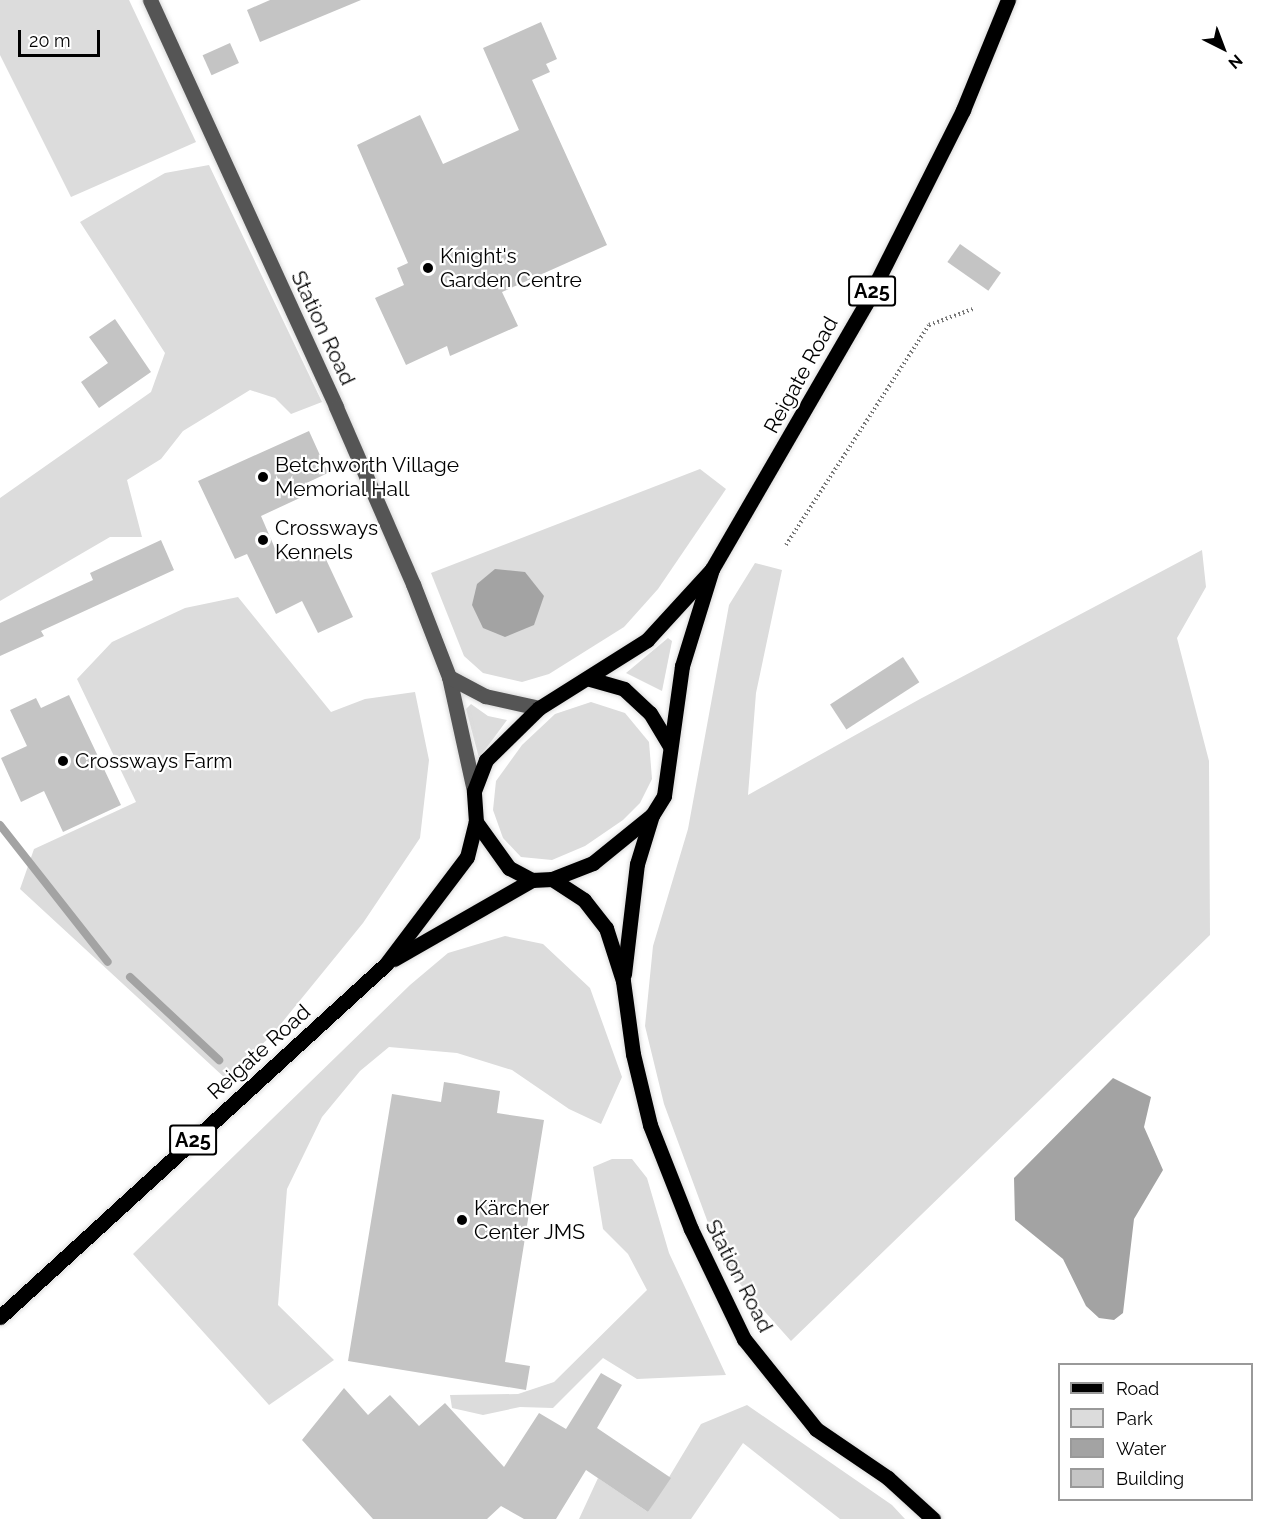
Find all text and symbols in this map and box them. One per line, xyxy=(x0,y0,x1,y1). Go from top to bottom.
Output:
scale bar xyxy=(21,18,104,56)
north arrow xyxy=(1193,18,1253,78)
text: 20 m xyxy=(29,30,71,51)
text: N xyxy=(1224,51,1246,73)
place label: Knight's Garden Centre xyxy=(440,243,582,293)
marker: Knight's Garden Centre xyxy=(421,261,435,275)
street label: Station Road xyxy=(286,267,360,389)
road number: A25 xyxy=(848,274,896,308)
street label: Reigate Road xyxy=(759,312,843,438)
place label: Betchworth Village Memorial Hall xyxy=(275,452,460,502)
marker: Betchworth Village Memorial Hall xyxy=(256,470,270,484)
place label: Crossways Kennels xyxy=(275,515,378,565)
marker: Crossways Kennels xyxy=(256,533,270,547)
place label: Crossways Farm xyxy=(75,748,233,774)
marker: Crossways Farm xyxy=(56,754,70,768)
street label: Reigate Road xyxy=(202,999,316,1105)
road number: A25 xyxy=(169,1123,217,1157)
place label: Kärcher Center JMS xyxy=(474,1195,586,1245)
marker: Kärcher Center JMS xyxy=(455,1213,469,1227)
street label: Station Road xyxy=(700,1215,778,1337)
legend xyxy=(1058,1363,1253,1501)
text: Road xyxy=(1116,1378,1159,1399)
text: Park xyxy=(1116,1408,1153,1429)
text: Water xyxy=(1116,1438,1166,1459)
text: Building xyxy=(1116,1468,1184,1489)

